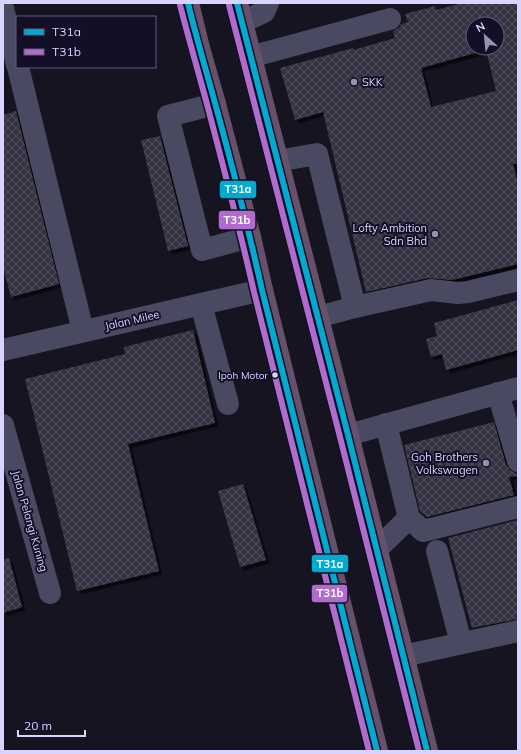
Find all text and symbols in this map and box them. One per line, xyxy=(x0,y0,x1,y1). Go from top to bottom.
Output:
legend xyxy=(16,16,156,68)
north arrow xyxy=(465,16,505,56)
text: N xyxy=(474,19,487,35)
text: T31a xyxy=(52,24,81,39)
text: T31b xyxy=(52,44,81,59)
place label: SKK xyxy=(362,75,384,89)
marker: SKK xyxy=(349,77,359,87)
line badge: T31a xyxy=(219,180,257,199)
text: T31a xyxy=(225,182,252,196)
line badge: T31b xyxy=(218,210,256,230)
text: T31b xyxy=(224,213,251,227)
place label: Lofty Ambition Sdn Bhd xyxy=(353,221,427,248)
marker: Lofty Ambition Sdn Bhd xyxy=(430,229,440,239)
street label: Jalan Milee xyxy=(103,307,161,333)
place label: Ipoh Motor xyxy=(218,369,268,382)
marker: Ipoh Motor xyxy=(270,370,280,380)
place label: Goh Brothers Volkswagen xyxy=(411,450,478,477)
marker: Goh Brothers Volkswagen xyxy=(481,458,491,468)
street label: Jalan Pelangi Kuning xyxy=(9,469,51,573)
line badge: T31a xyxy=(311,554,349,573)
text: T31a xyxy=(317,557,344,571)
line badge: T31b xyxy=(311,584,348,603)
text: T31b xyxy=(317,586,344,600)
scale bar xyxy=(18,712,85,738)
text: 20 m xyxy=(24,718,52,733)

